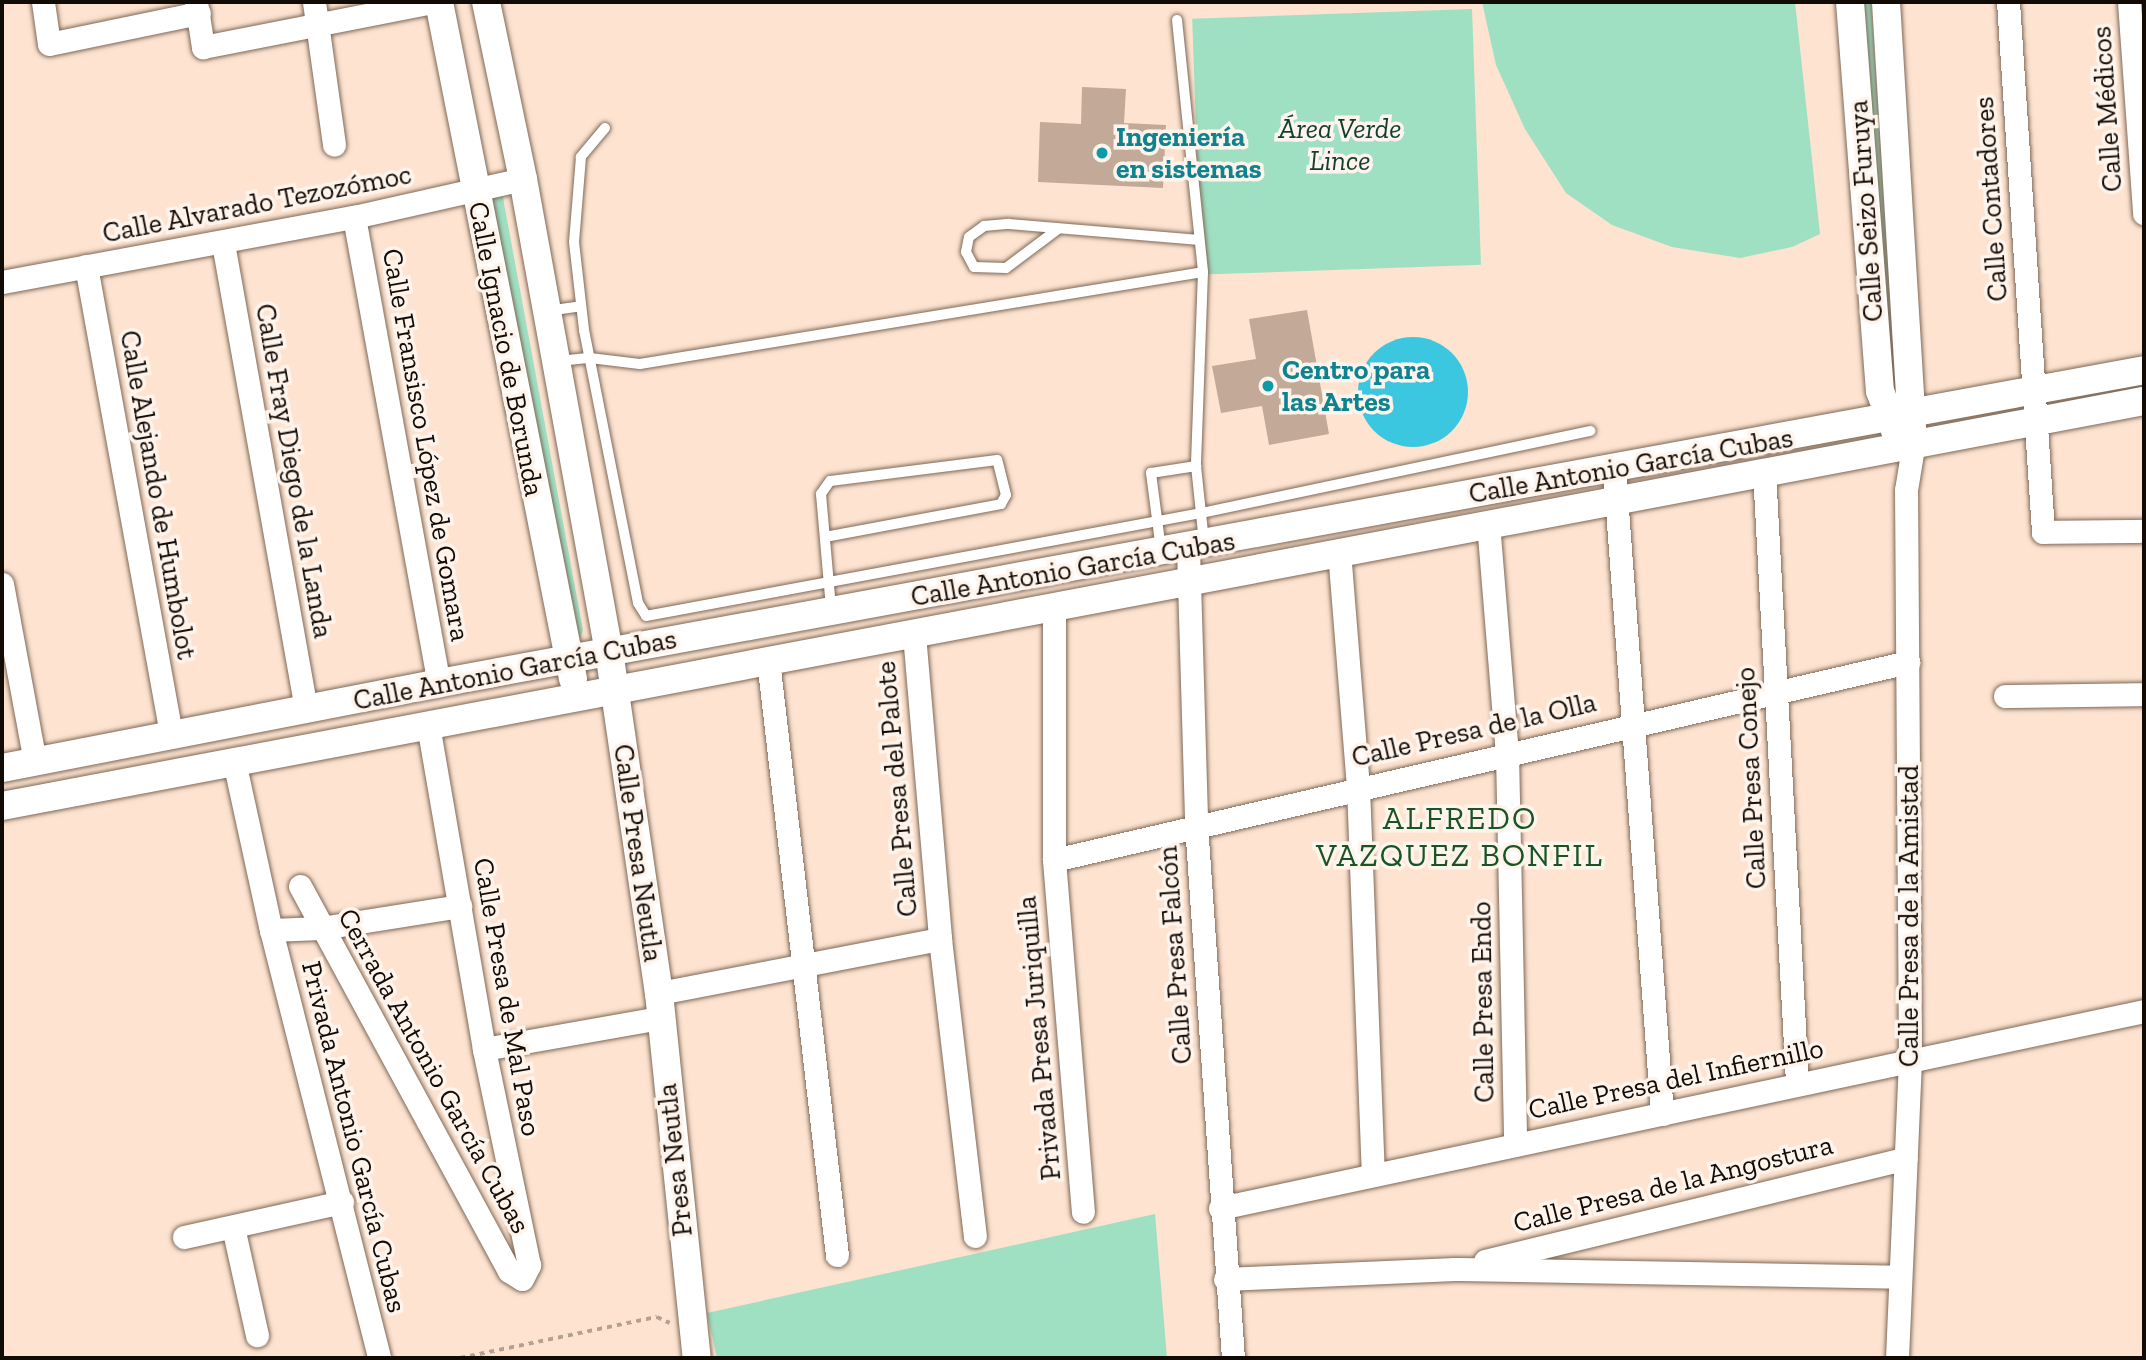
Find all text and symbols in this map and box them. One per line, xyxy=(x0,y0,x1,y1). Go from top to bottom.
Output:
street label: Calle Médicos xyxy=(2084,25,2130,193)
street label: Calle Contadores xyxy=(1967,95,2015,303)
street label: Calle Seizo Furuya xyxy=(1842,99,1890,323)
park label: Área Verde Lince xyxy=(1278,112,1402,178)
place label: Ingeniería en sistemas xyxy=(1116,120,1262,186)
marker: Ingeniería en sistemas xyxy=(1094,145,1110,161)
street label: Calle Alvarado Tezozómoc xyxy=(99,157,415,251)
street label: Calle Ignacio de Borunda xyxy=(461,199,551,499)
street label: Calle Fransisco López de Gomara xyxy=(375,246,477,644)
street label: Calle Fray Diego de la Landa xyxy=(248,301,340,641)
street label: Calle Alejando de Humbolot xyxy=(112,327,204,663)
place label: Centro para las Artes xyxy=(1282,353,1430,419)
marker: Centro para las Artes xyxy=(1260,378,1276,394)
street label: Calle Antonio García Cubas xyxy=(1466,421,1796,511)
street label: Calle Antonio García Cubas xyxy=(908,524,1238,614)
street label: Calle Antonio García Cubas xyxy=(350,622,680,718)
street label: Calle Presa del Palote xyxy=(869,660,925,918)
street label: Calle Presa Conejo xyxy=(1728,666,1774,890)
street label: Calle Presa de la Olla xyxy=(1348,686,1600,774)
street label: Calle Presa Neutla xyxy=(606,742,670,964)
street label: Calle Presa de la Amistad xyxy=(1892,764,1926,1068)
district label: ALFREDO VAZQUEZ BONFIL xyxy=(1318,800,1602,875)
street label: Calle Presa Falcón xyxy=(1151,845,1199,1065)
street label: Calle Presa de Mal Paso xyxy=(466,855,548,1139)
street label: Privada Presa Juriquilla xyxy=(1010,894,1068,1182)
street label: Calle Presa Endo xyxy=(1464,901,1502,1103)
street label: Cerrada Antonio García Cubas xyxy=(330,902,538,1240)
street label: Privada Antonio García Cubas xyxy=(294,957,414,1317)
street label: Calle Presa del Infiernillo xyxy=(1526,1031,1826,1127)
street label: Presa Neutla xyxy=(650,1082,700,1238)
street label: Calle Presa de la Angostura xyxy=(1509,1128,1837,1240)

